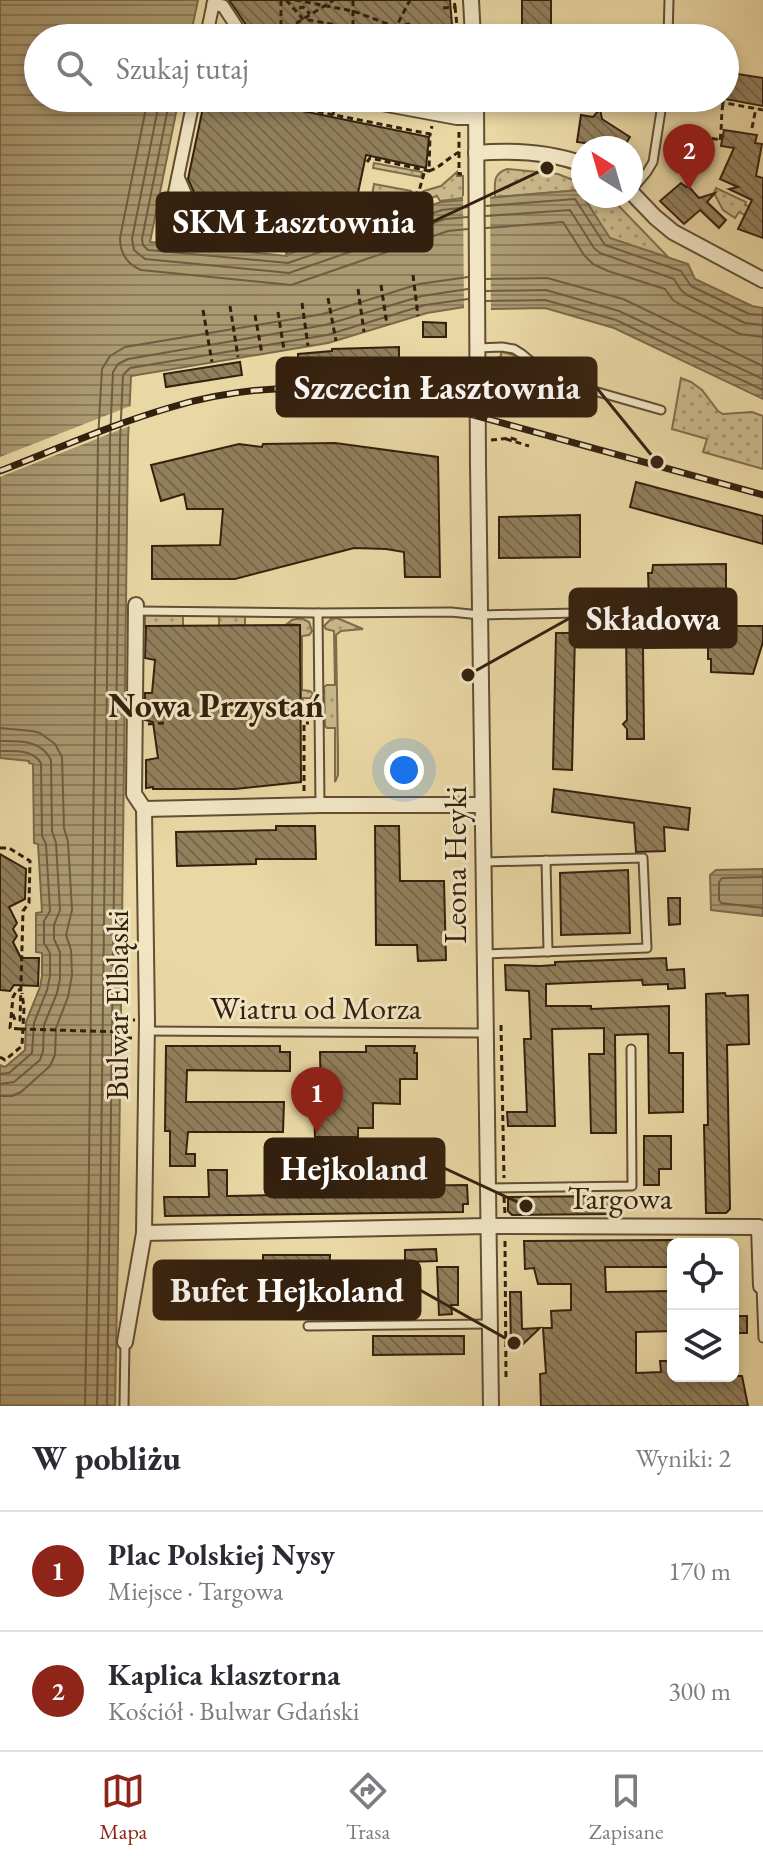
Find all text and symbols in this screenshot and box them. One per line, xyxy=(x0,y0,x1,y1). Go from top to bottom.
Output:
search box xyxy=(24,24,739,112)
icon: search xyxy=(52,46,96,90)
text: Szukaj tutaj xyxy=(116,49,249,88)
pin: 2 xyxy=(663,124,715,190)
north arrow xyxy=(571,136,643,208)
callout: SKM Łasztownia xyxy=(157,193,432,251)
text: SKM Łasztownia xyxy=(173,199,417,243)
callout: Szczecin Łasztownia xyxy=(277,358,596,416)
text: Szczecin Łasztownia xyxy=(294,365,581,409)
callout: Składowa xyxy=(570,589,736,647)
text: Składowa xyxy=(586,596,721,640)
district label: Nowa Przystań xyxy=(108,683,324,727)
your location xyxy=(384,750,424,790)
street label: Leona Heyki xyxy=(434,786,476,944)
street label: Bulwar Elbląski xyxy=(96,910,138,1100)
street label: Wiatru od Morza xyxy=(210,987,422,1029)
pin: 1 xyxy=(291,1067,343,1133)
callout: Hejkoland xyxy=(265,1139,444,1197)
text: Hejkoland xyxy=(280,1146,428,1190)
street label: Targowa xyxy=(567,1177,673,1219)
map controls xyxy=(667,1238,739,1382)
button: locate xyxy=(667,1238,739,1310)
callout: Bufet Hejkoland xyxy=(154,1261,420,1319)
text: Bufet Hejkoland xyxy=(170,1268,404,1312)
button: layers xyxy=(667,1310,739,1382)
text: W pobliżu xyxy=(32,1436,181,1480)
text: Wyniki: 2 xyxy=(636,1441,731,1475)
text: Plac Polskiej Nysy xyxy=(108,1535,335,1574)
text: 1 xyxy=(51,1554,65,1588)
text: 170 m xyxy=(668,1554,731,1588)
text: Miejsce · Targowa xyxy=(108,1574,283,1608)
text: Kaplica klasztorna xyxy=(108,1655,341,1694)
text: 2 xyxy=(51,1674,65,1708)
text: 300 m xyxy=(668,1674,731,1708)
text: Kościół · Bulwar Gdański xyxy=(108,1694,359,1728)
tab: Mapa xyxy=(99,1769,147,1846)
tab: Trasa xyxy=(346,1769,390,1846)
tab: Zapisane xyxy=(589,1769,664,1846)

